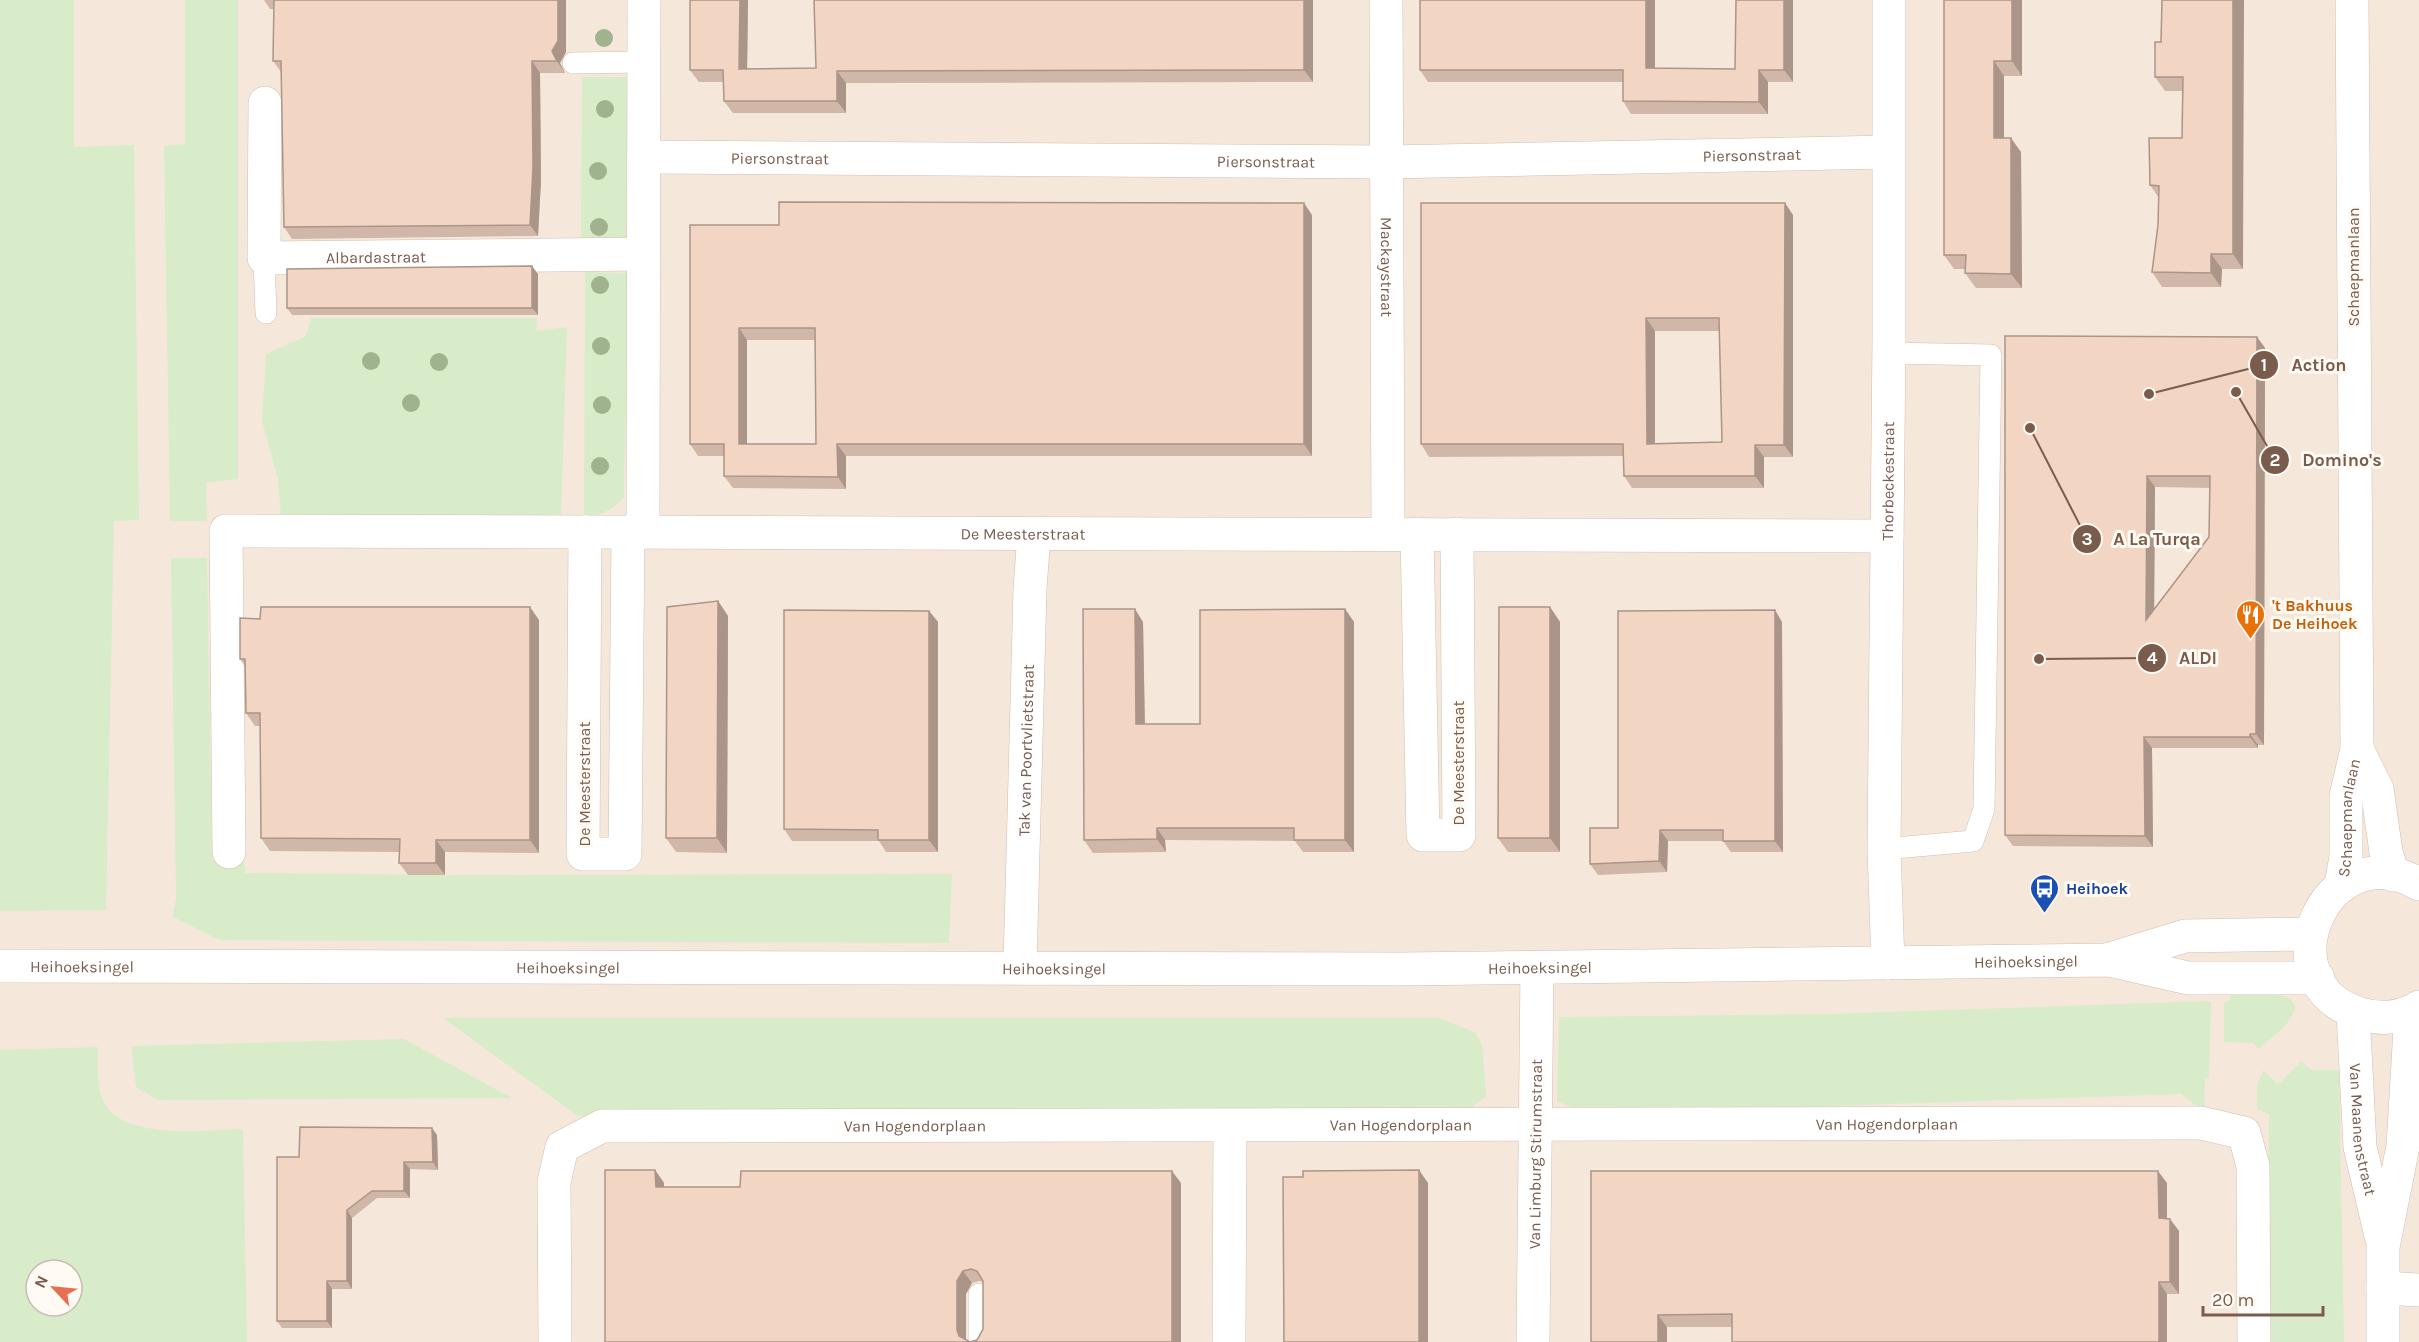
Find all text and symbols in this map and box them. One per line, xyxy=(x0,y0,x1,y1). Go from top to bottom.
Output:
street label: Piersonstraat xyxy=(1703,145,1801,166)
street label: Piersonstraat xyxy=(731,149,829,168)
street label: Piersonstraat xyxy=(1217,152,1315,172)
street label: Schaepmanlaan xyxy=(2344,207,2363,327)
street label: Mackaystraat xyxy=(1377,217,1396,317)
street label: Albardastraat xyxy=(326,247,426,267)
callout: Action xyxy=(2249,347,2358,383)
text: 1 xyxy=(2261,354,2267,376)
text: Action xyxy=(2291,354,2347,376)
street label: Thorbeckestraat xyxy=(1878,421,1898,541)
callout: Domino's xyxy=(2260,442,2393,478)
text: 2 xyxy=(2270,449,2280,471)
text: Domino's xyxy=(2302,449,2382,471)
callout: A La Turqa xyxy=(2072,521,2213,557)
street label: De Meesterstraat xyxy=(960,524,1085,544)
text: 3 xyxy=(2081,528,2093,550)
text: A La Turqa xyxy=(2113,528,2201,550)
place label: 't Bakhuus De Heihoek xyxy=(2272,596,2358,633)
restaurant icon: 't Bakhuus De Heihoek xyxy=(2235,598,2267,640)
callout: ALDI xyxy=(2137,640,2229,676)
text: 4 xyxy=(2147,647,2158,669)
text: ALDI xyxy=(2179,647,2217,669)
street label: Tak van Poortvlietstraat xyxy=(1014,664,1038,836)
street label: De Meesterstraat xyxy=(1449,701,1468,825)
street label: De Meesterstraat xyxy=(575,722,594,846)
street label: Schaepmanlaan xyxy=(2334,757,2364,878)
bus stop icon: Heihoek xyxy=(2029,872,2061,914)
place label: Heihoek xyxy=(2066,879,2129,898)
street label: Heihoeksingel xyxy=(1974,951,2078,972)
street label: Heihoeksingel xyxy=(30,957,134,976)
street label: Heihoeksingel xyxy=(516,958,620,977)
street label: Heihoeksingel xyxy=(1488,958,1592,978)
street label: Heihoeksingel xyxy=(1002,959,1106,978)
street label: Van Limburg Stirumstraat xyxy=(1525,1059,1546,1249)
street label: Van Maanenstraat xyxy=(2346,1063,2380,1197)
street label: Van Hogendorplaan xyxy=(1816,1114,1958,1134)
street label: Van Hogendorplaan xyxy=(1330,1115,1472,1135)
street label: Van Hogendorplaan xyxy=(844,1116,986,1136)
north arrow xyxy=(24,1258,84,1318)
text: N xyxy=(30,1272,52,1291)
scale bar xyxy=(2203,1279,2323,1317)
text: 20 m xyxy=(2212,1289,2254,1311)

